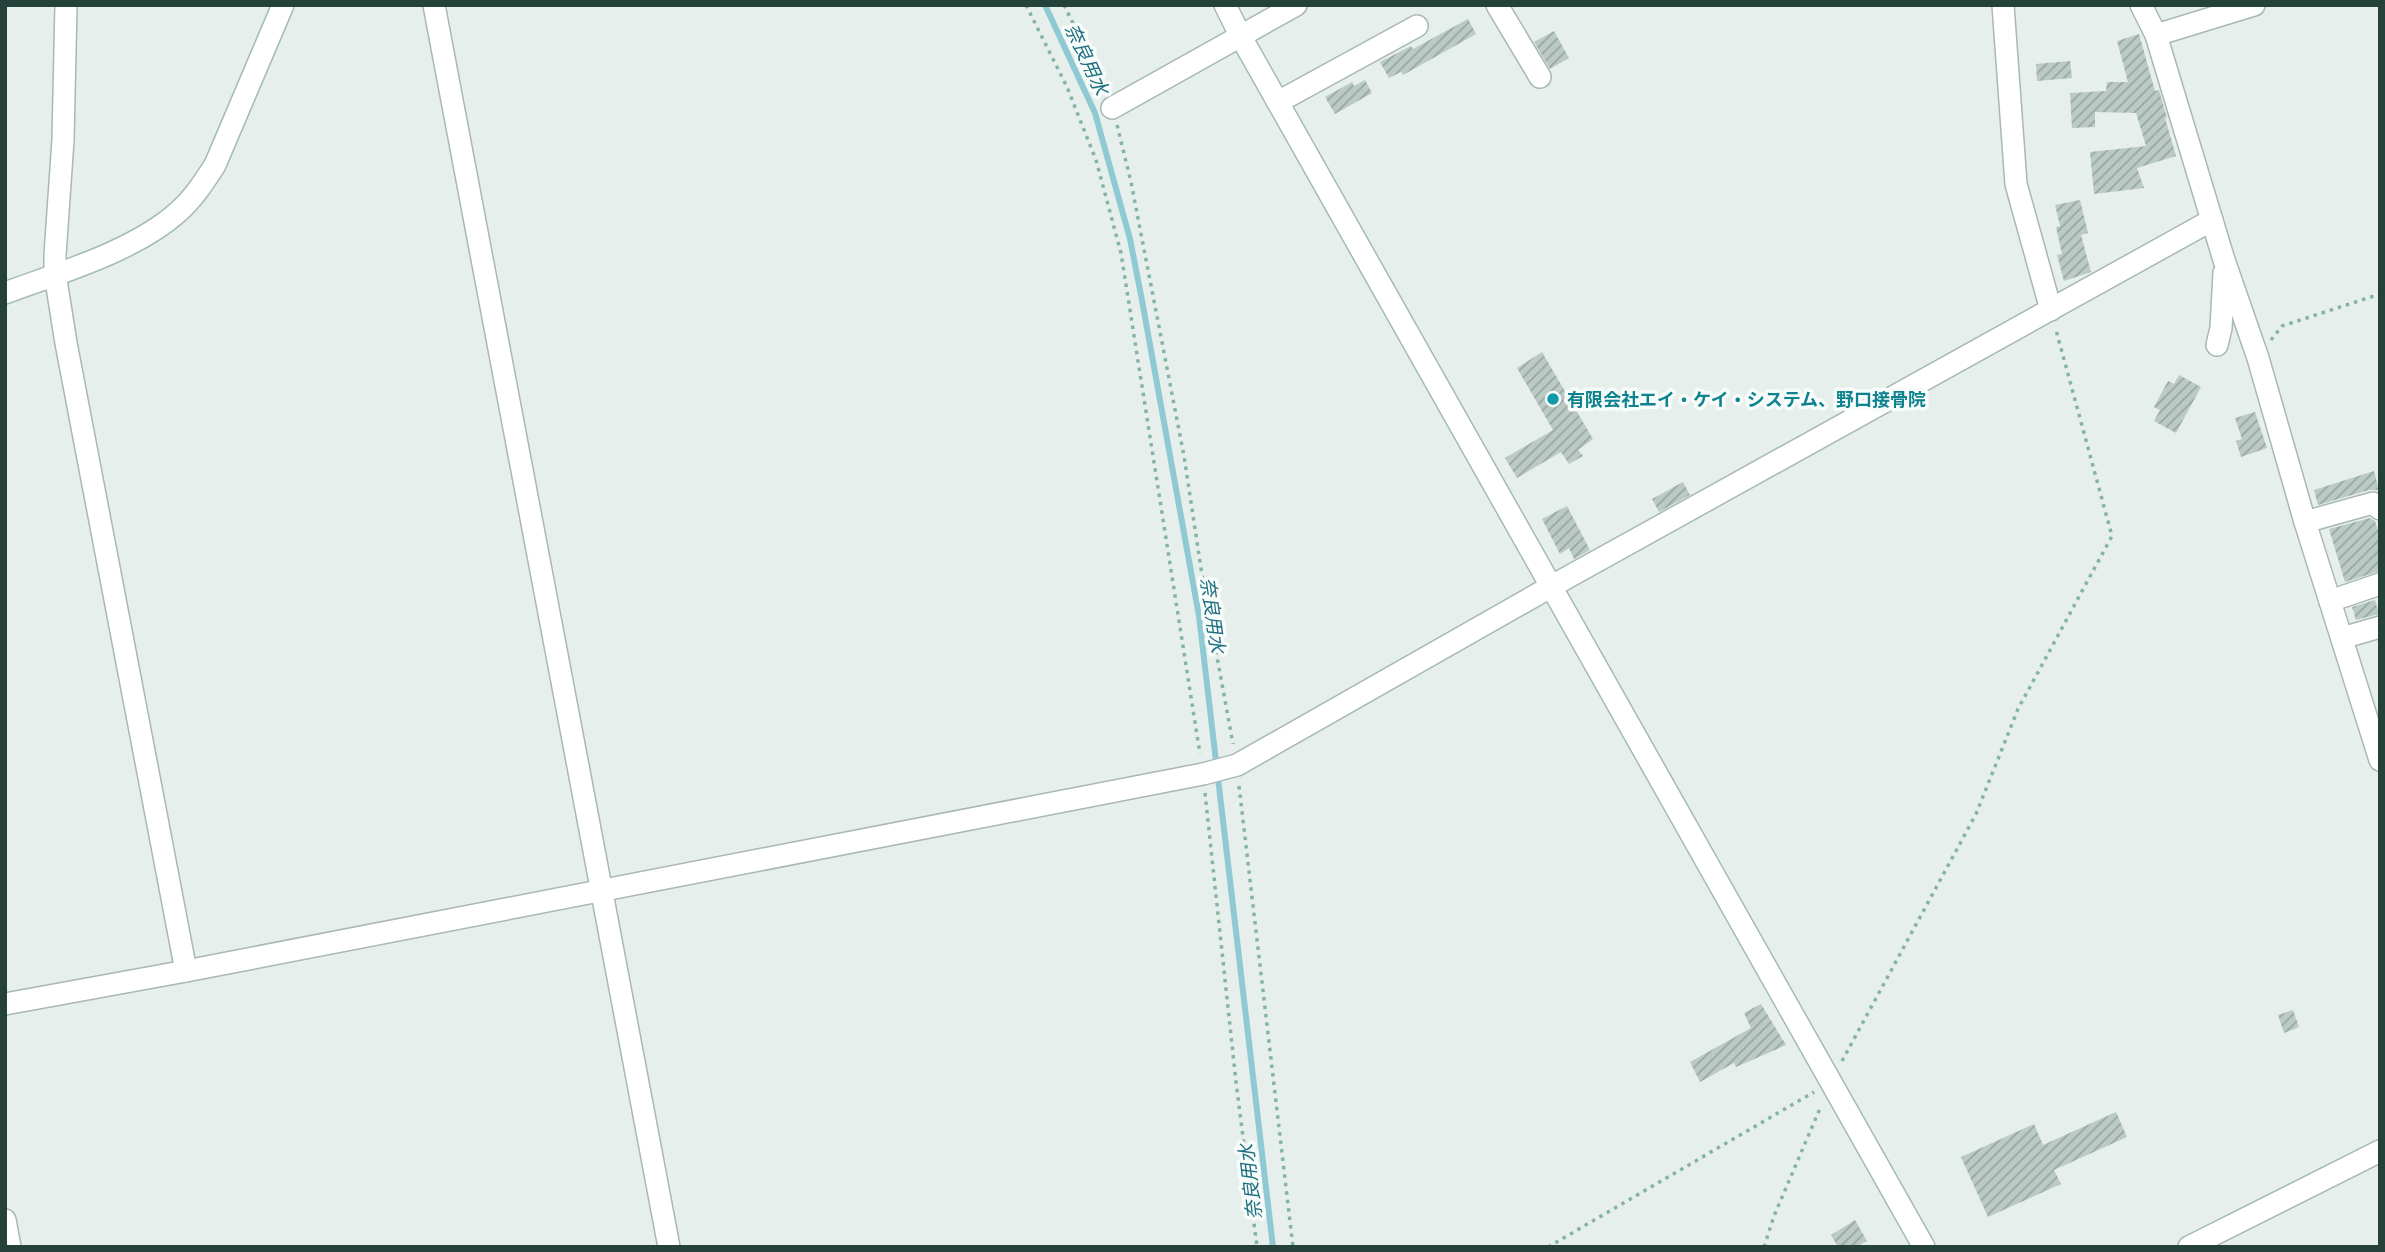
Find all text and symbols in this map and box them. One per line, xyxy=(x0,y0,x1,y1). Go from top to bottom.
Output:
water label: 奈良用水 xyxy=(1060,19,1115,100)
place label: 有限会社エイ・ケイ・システム、野口接骨院 xyxy=(1567,388,1926,411)
marker: 有限会社エイ・ケイ・システム、野口接骨院 xyxy=(1545,391,1561,407)
water label: 奈良用水 xyxy=(1196,576,1230,656)
water label: 奈良用水 xyxy=(1233,1141,1267,1221)

